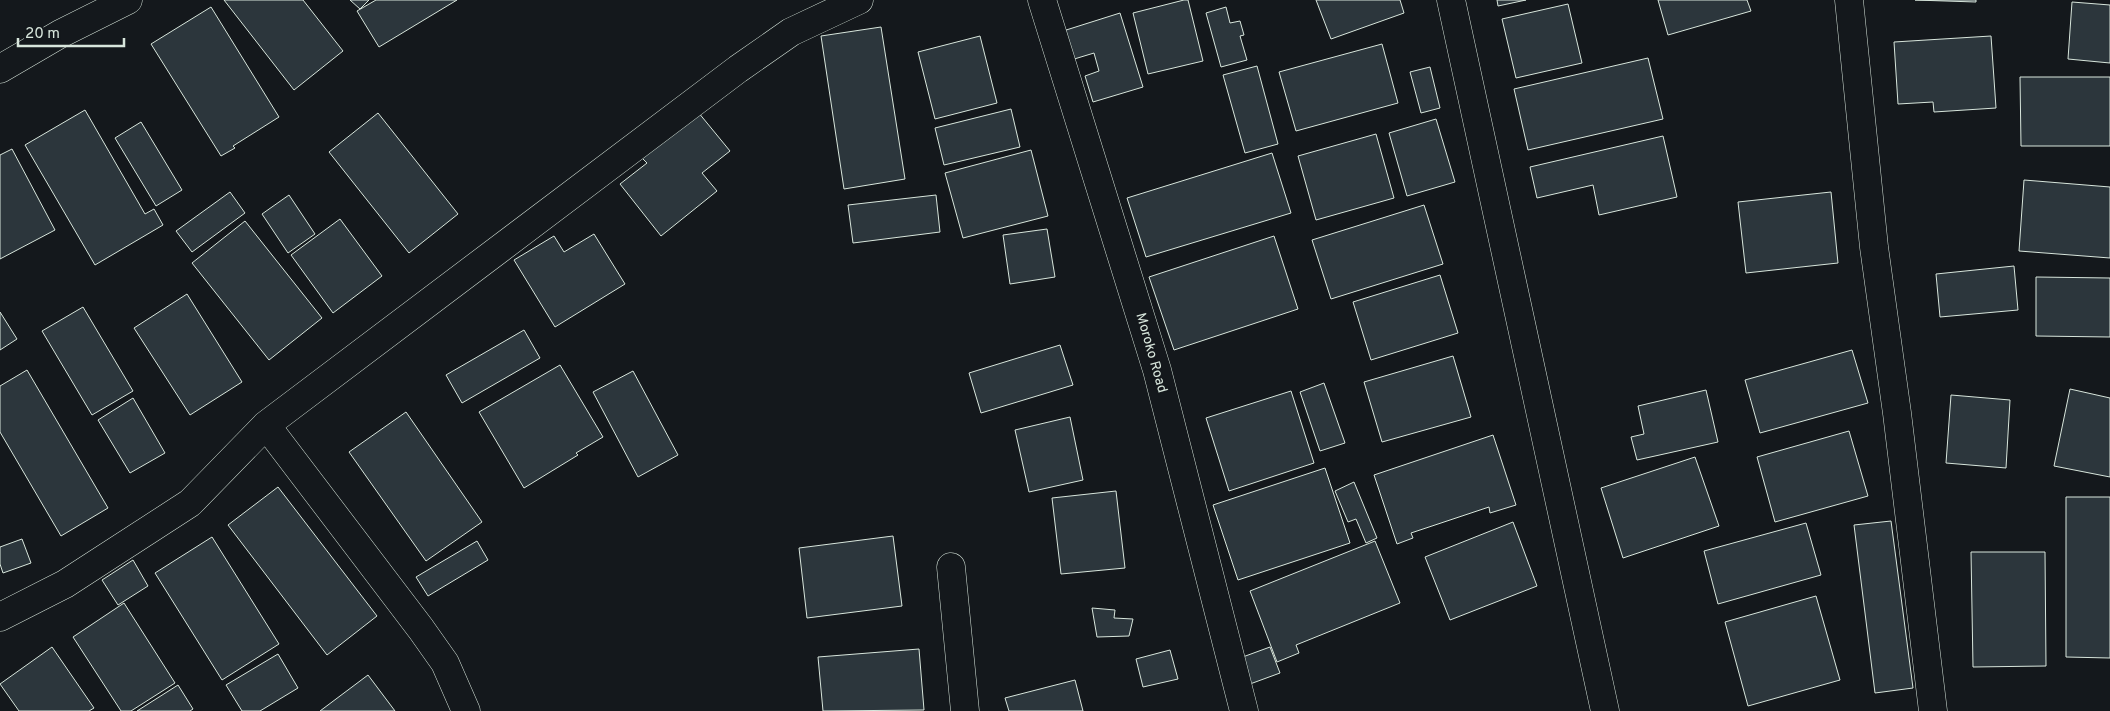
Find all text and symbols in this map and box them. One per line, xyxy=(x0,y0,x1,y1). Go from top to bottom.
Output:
scale bar xyxy=(18,15,124,47)
text: 20 m xyxy=(25,25,60,44)
street label: Moroko Road xyxy=(1131,311,1171,395)

